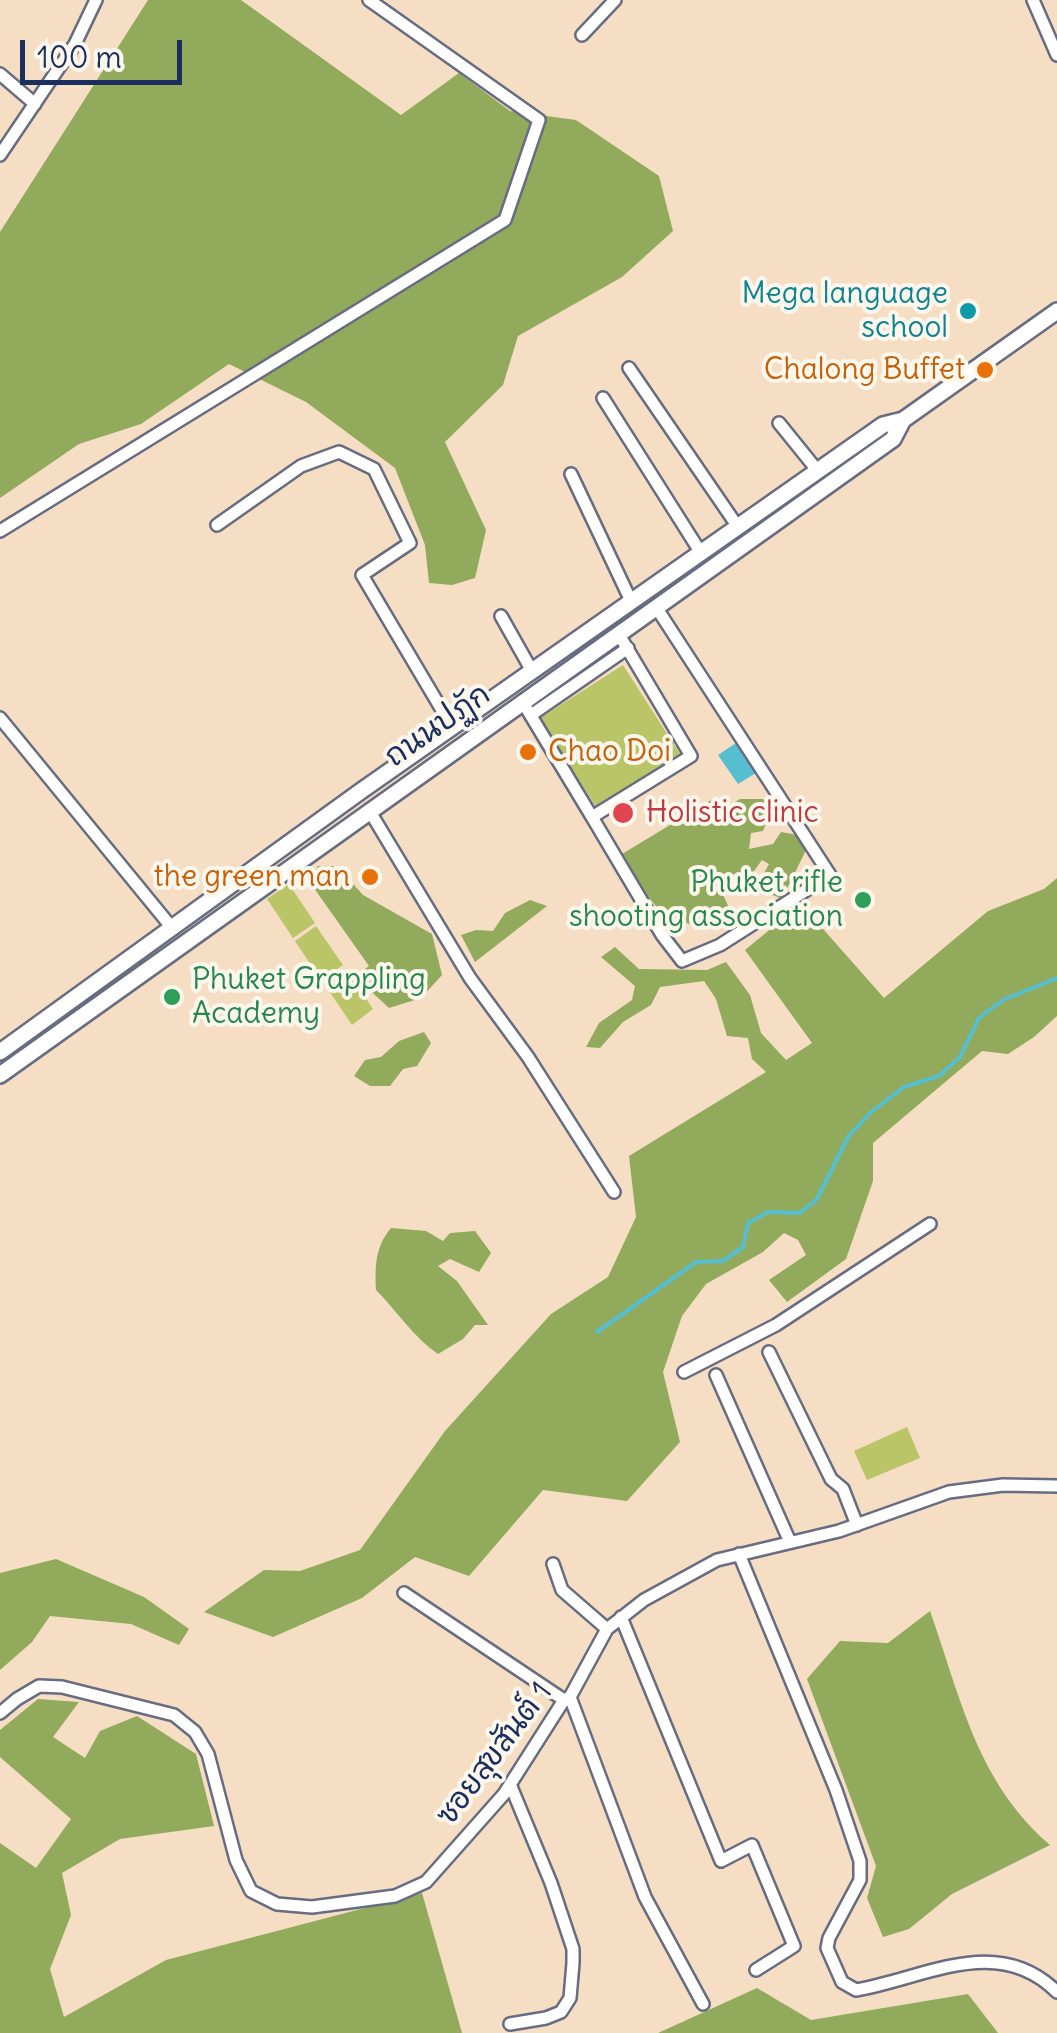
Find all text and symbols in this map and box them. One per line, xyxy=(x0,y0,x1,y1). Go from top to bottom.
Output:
scale bar xyxy=(25,20,188,82)
text: 100 m xyxy=(37,38,122,76)
place label: Mega language school xyxy=(741,276,948,346)
marker: Mega language school xyxy=(957,300,979,322)
place label: Chalong Buffet xyxy=(764,352,965,388)
marker: Chalong Buffet xyxy=(974,359,996,381)
street label: ถนนปฏัก xyxy=(378,677,498,775)
place label: Chao Doi xyxy=(548,734,671,770)
marker: Chao Doi xyxy=(517,741,539,763)
place label: Holistic clinic xyxy=(646,795,819,831)
marker: Holistic clinic xyxy=(610,800,636,826)
place label: the green man xyxy=(154,859,350,895)
place label: Phuket rifle shooting association xyxy=(569,865,843,936)
marker: the green man xyxy=(359,866,381,888)
marker: Phuket rifle shooting association xyxy=(852,889,874,911)
place label: Phuket Grappling Academy xyxy=(192,962,426,1032)
marker: Phuket Grappling Academy xyxy=(161,986,183,1008)
street label: ซอยสุขสันต์ 1 xyxy=(430,1675,560,1833)

